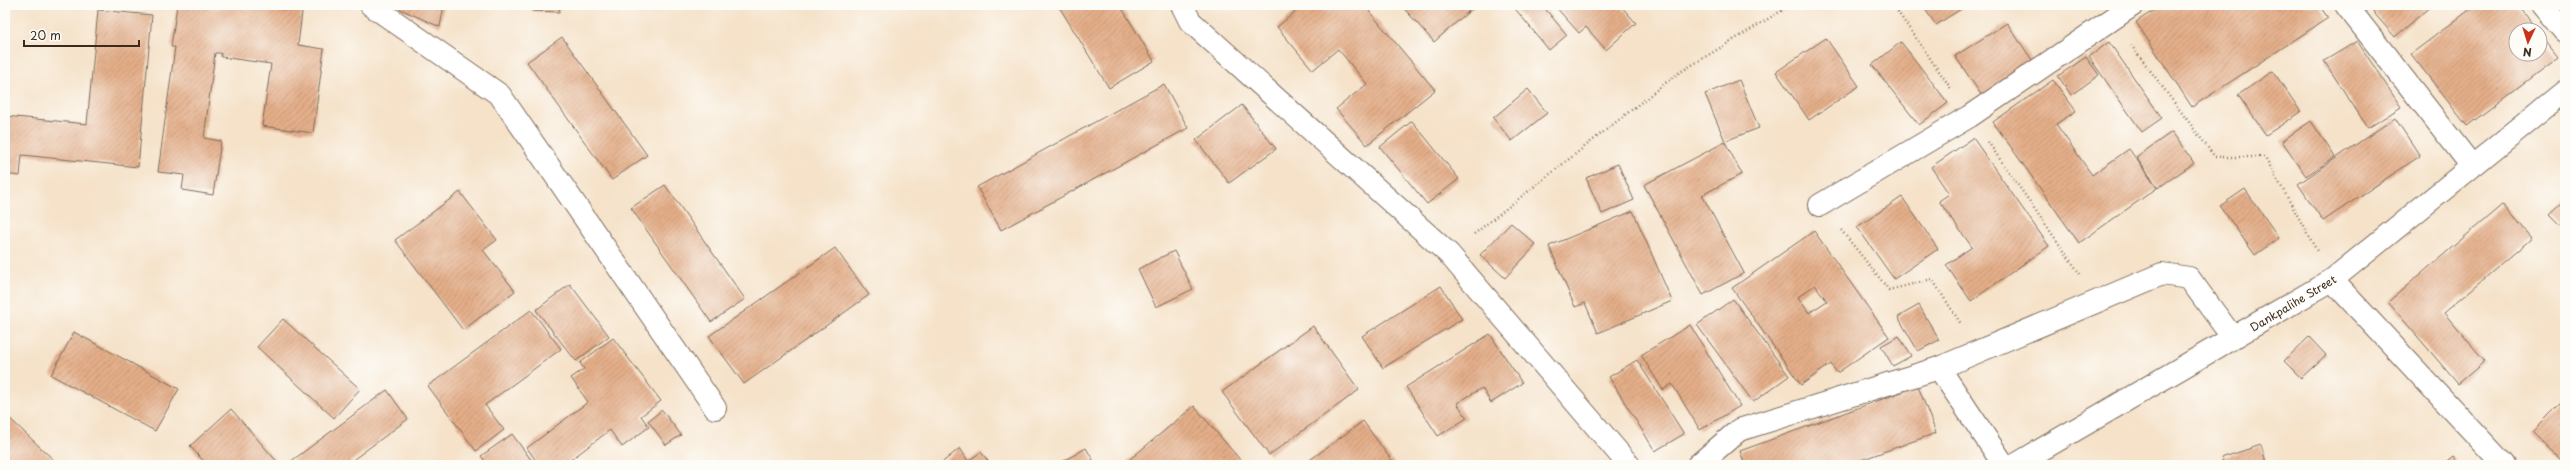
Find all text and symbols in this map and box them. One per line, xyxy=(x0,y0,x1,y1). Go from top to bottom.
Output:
scale bar xyxy=(24,22,139,48)
north arrow xyxy=(2508,22,2548,62)
text: 20 m xyxy=(30,26,61,44)
text: N xyxy=(2522,44,2532,61)
street label: Dankpalihe Street xyxy=(2247,270,2340,335)

